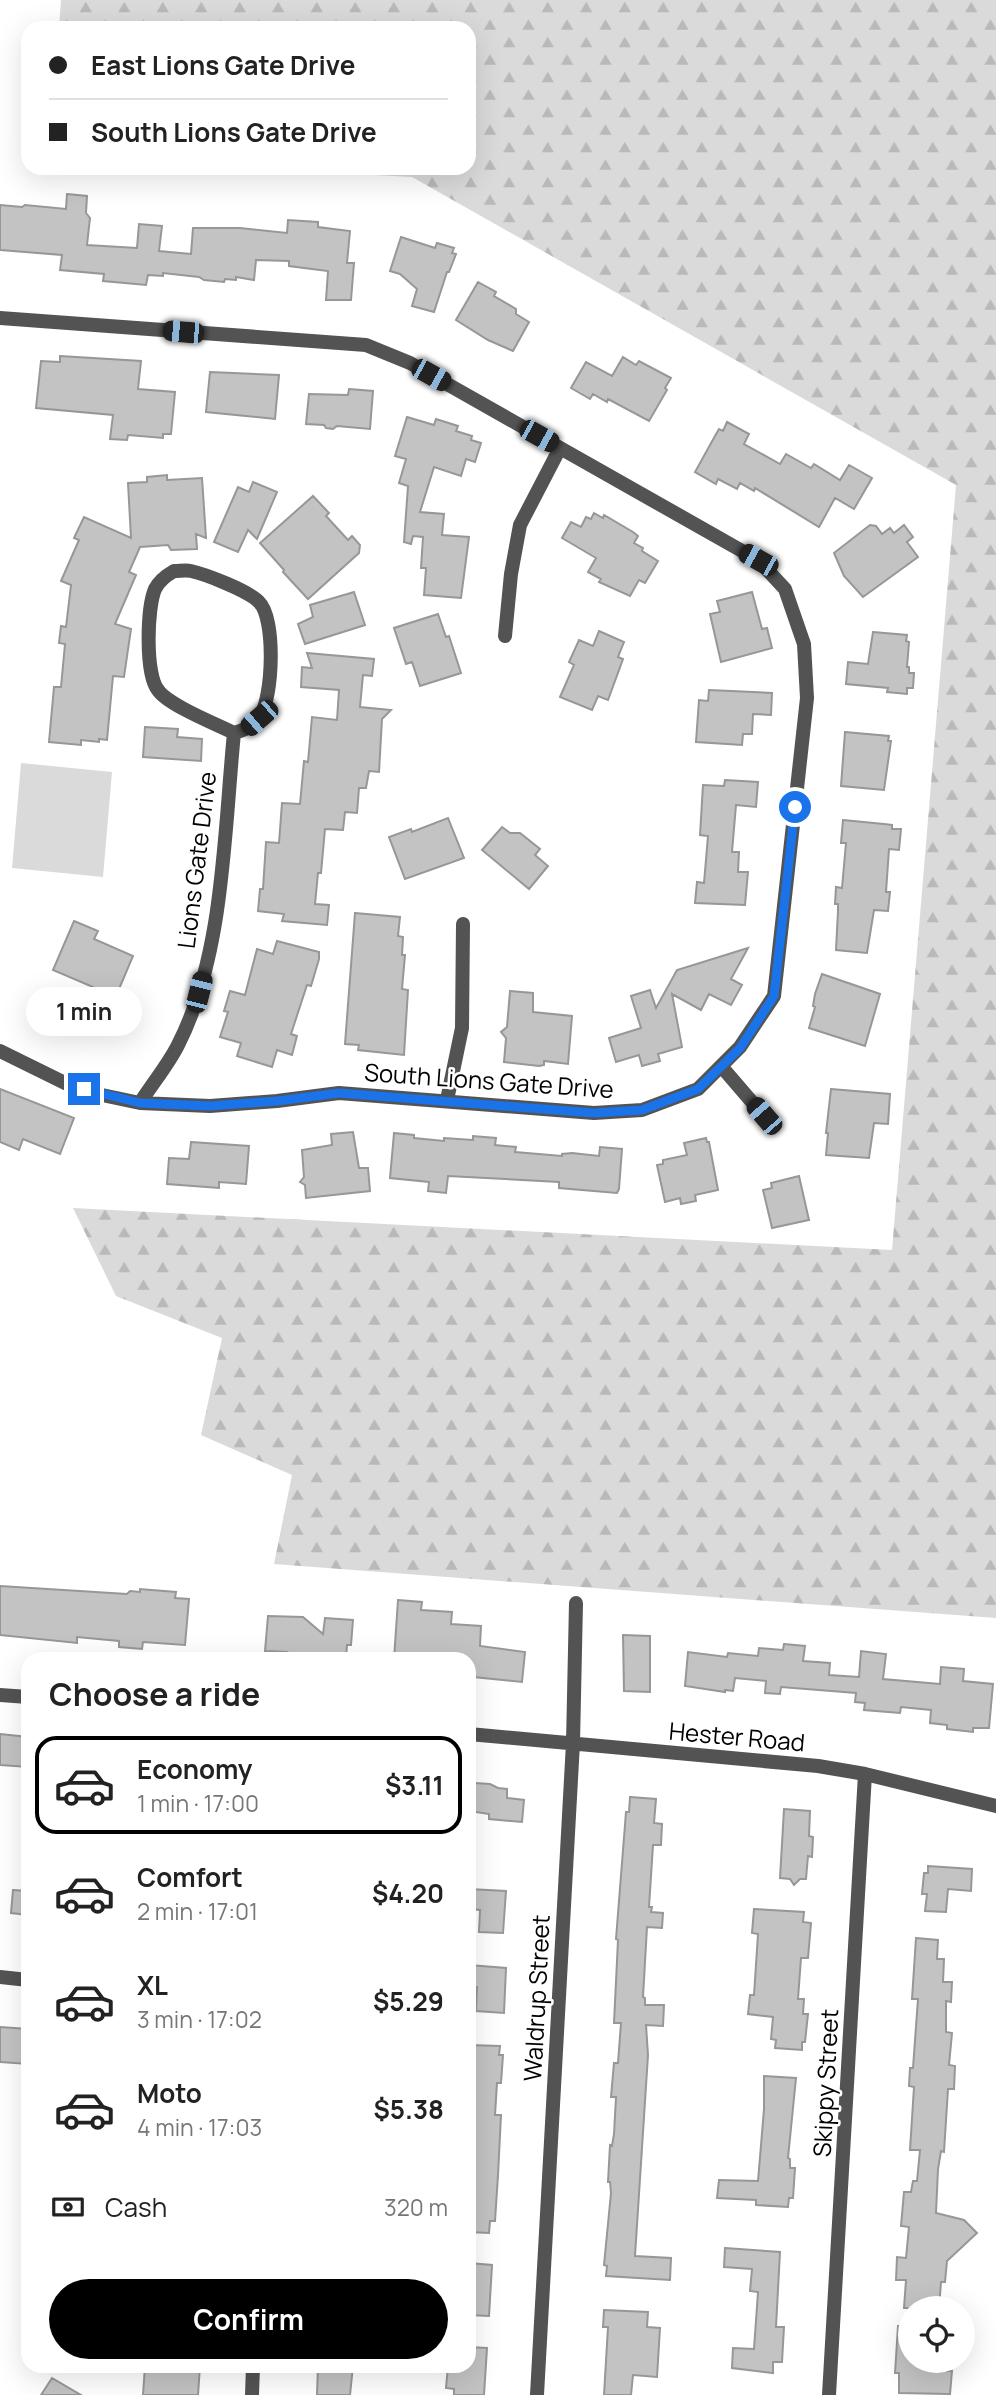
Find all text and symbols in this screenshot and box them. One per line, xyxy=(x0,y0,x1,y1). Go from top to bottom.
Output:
text: East Lions Gate Drive xyxy=(91,47,355,83)
text: South Lions Gate Drive xyxy=(91,114,377,150)
car xyxy=(162,320,205,344)
car xyxy=(408,356,455,394)
car xyxy=(516,417,563,455)
car xyxy=(735,541,782,579)
car xyxy=(237,696,282,740)
street label: Lions Gate Drive xyxy=(169,770,223,950)
route start xyxy=(779,791,811,823)
car xyxy=(184,969,215,1015)
callout: 1 min xyxy=(26,988,142,1036)
text: 1 min xyxy=(56,995,112,1027)
street label: South Lions Gate Drive xyxy=(363,1055,615,1105)
route end xyxy=(68,1073,100,1105)
car xyxy=(743,1093,786,1139)
text: Choose a ride xyxy=(49,1672,260,1716)
street label: Hester Road xyxy=(668,1714,806,1758)
text: Economy xyxy=(137,1751,252,1787)
icon: car xyxy=(53,1754,116,1817)
text: $3.11 xyxy=(385,1767,444,1803)
text: 1 min · 17:00 xyxy=(137,1787,259,1819)
text: Comfort xyxy=(137,1859,243,1895)
icon: car xyxy=(53,1862,116,1925)
text: $4.20 xyxy=(372,1875,444,1911)
text: 2 min · 17:01 xyxy=(137,1895,258,1927)
street label: Waldrup Street xyxy=(515,1914,557,2082)
text: XL xyxy=(137,1967,168,2003)
icon: car xyxy=(53,1970,116,2033)
text: $5.29 xyxy=(373,1983,444,2019)
text: 3 min · 17:02 xyxy=(137,2003,262,2035)
street label: Skippy Street xyxy=(805,2008,845,2158)
text: Moto xyxy=(137,2075,202,2111)
icon: car xyxy=(53,2078,116,2141)
text: $5.38 xyxy=(374,2091,444,2127)
text: 4 min · 17:03 xyxy=(137,2111,262,2143)
icon: cash xyxy=(49,2188,87,2226)
text: Cash xyxy=(105,2189,167,2225)
text: 320 m xyxy=(384,2191,448,2223)
button: Confirm xyxy=(49,2279,448,2359)
map controls xyxy=(898,2296,975,2373)
button: locate xyxy=(898,2296,975,2373)

